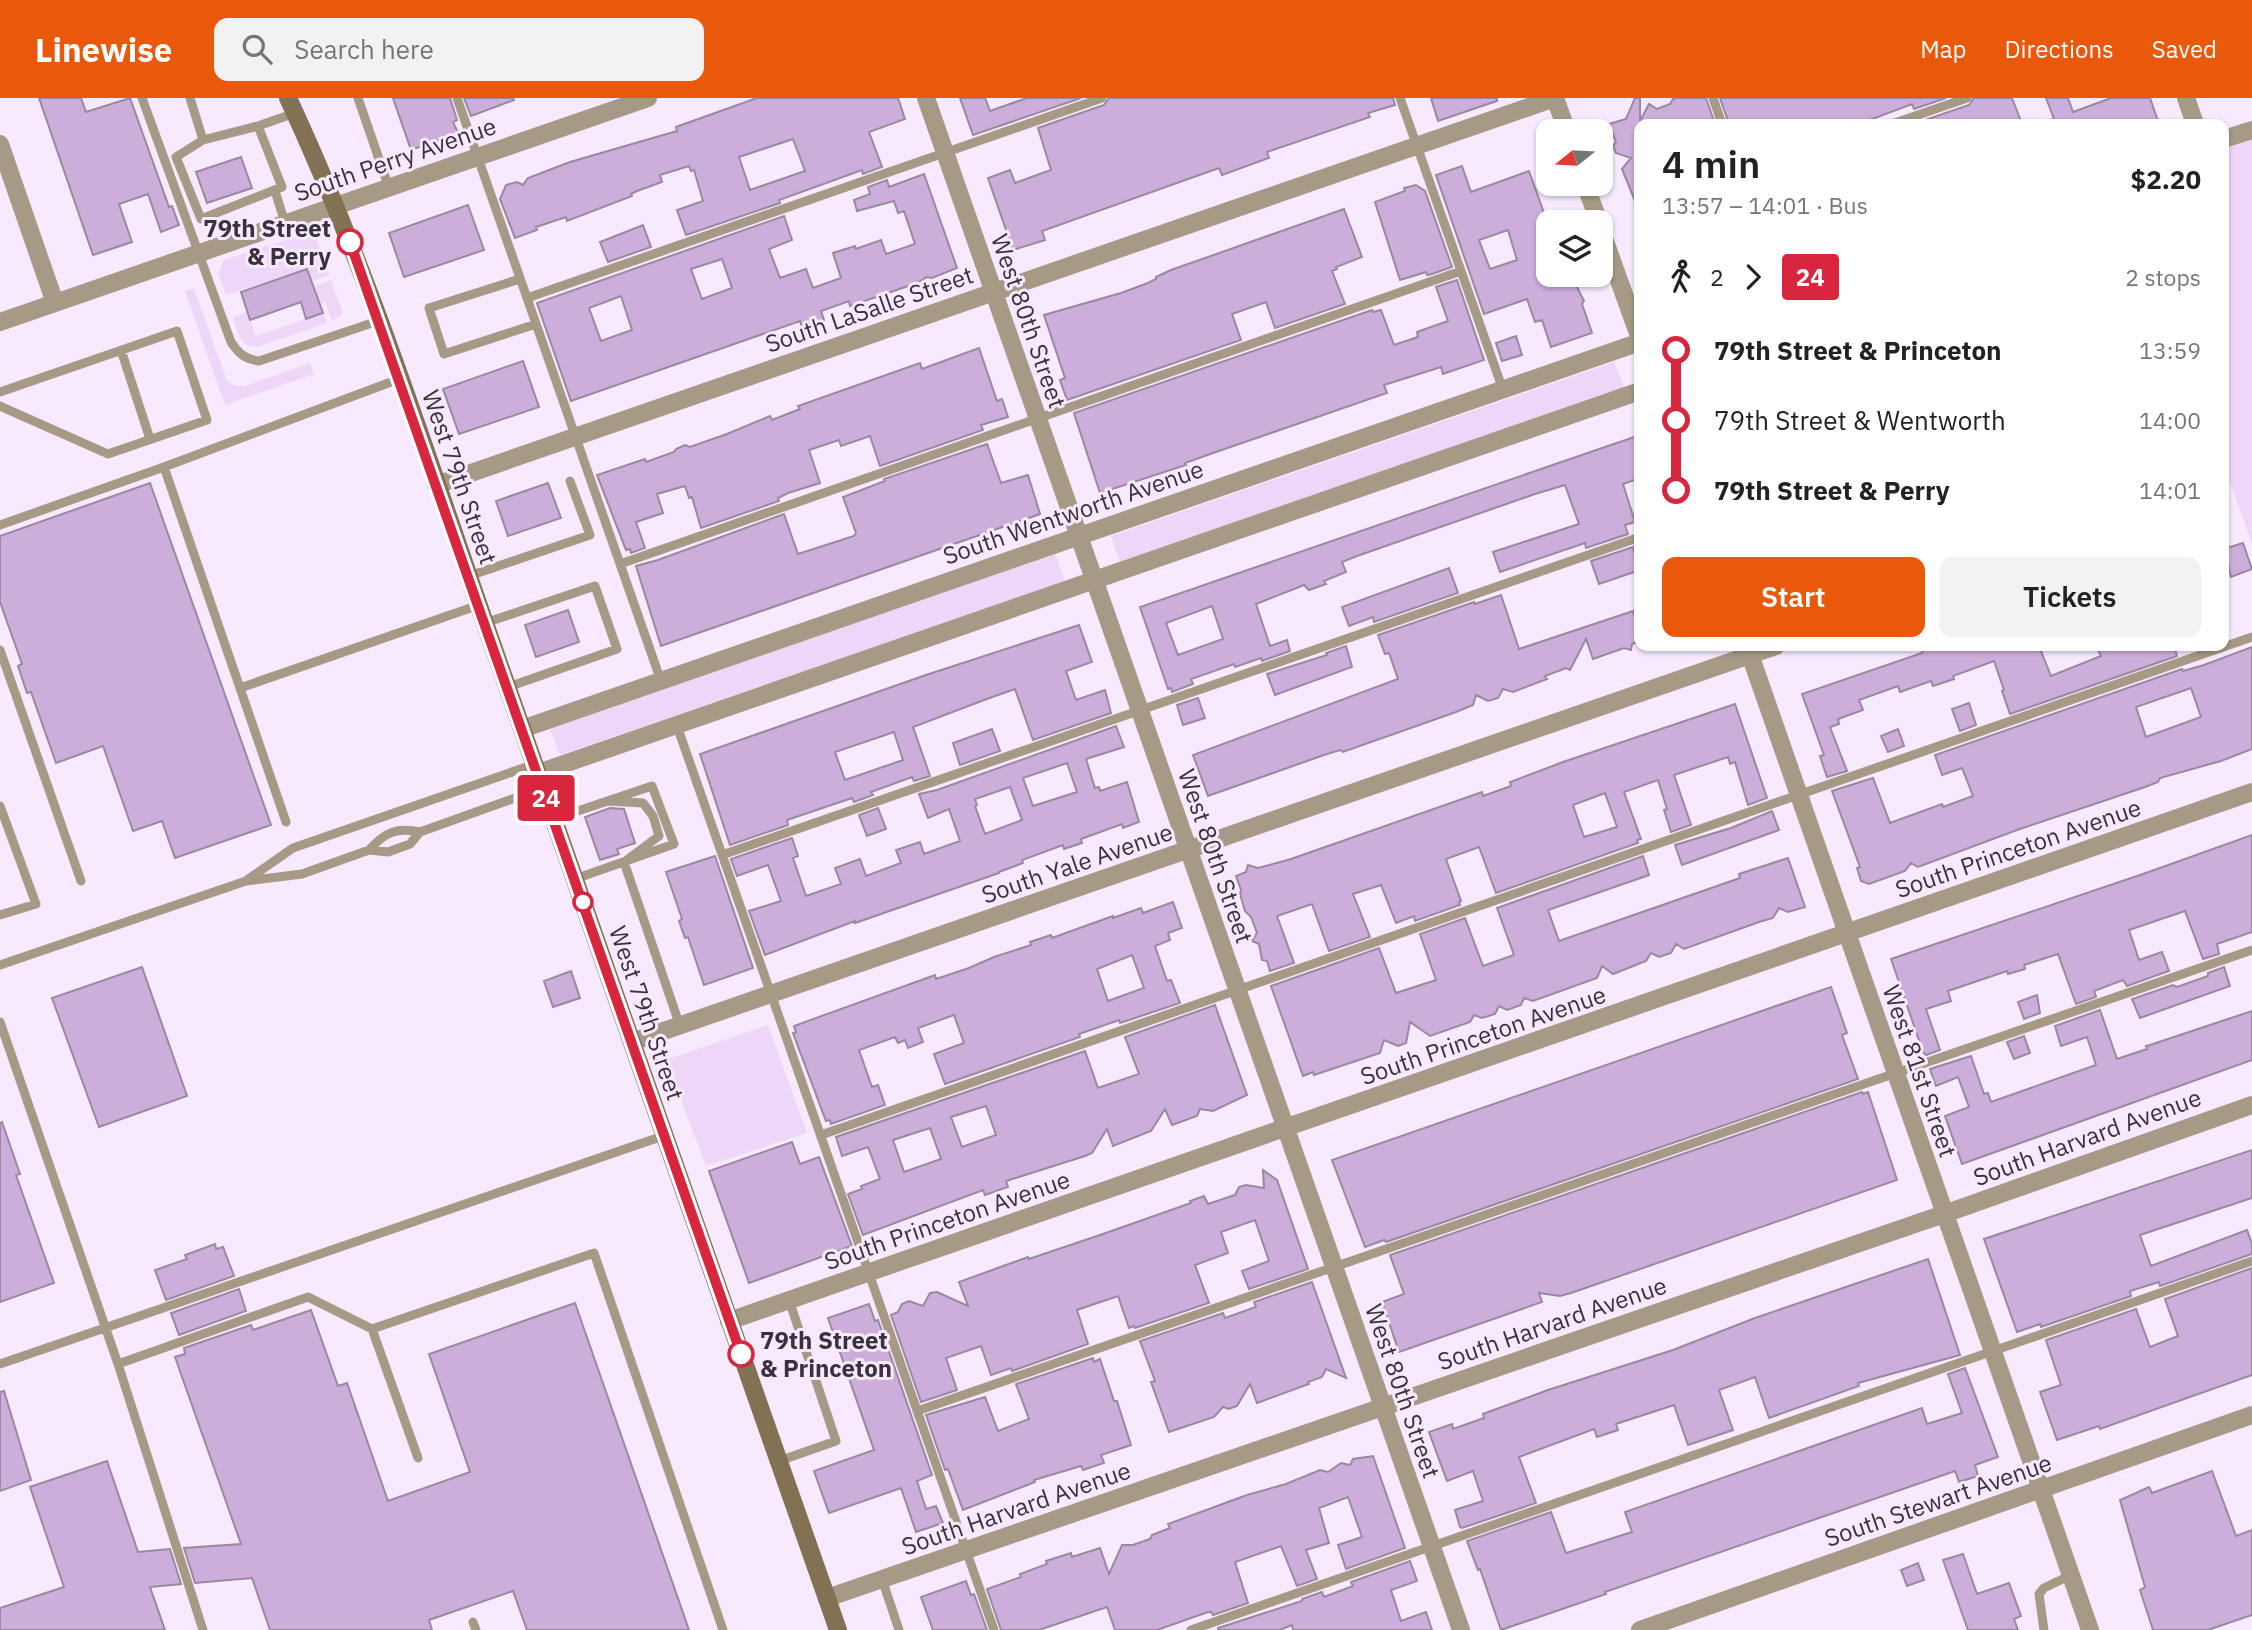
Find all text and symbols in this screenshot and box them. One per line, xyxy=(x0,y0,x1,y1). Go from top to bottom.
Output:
search box xyxy=(214,18,704,81)
text: Linewise xyxy=(35,28,172,71)
icon: search xyxy=(238,30,276,68)
text: Search here xyxy=(294,32,434,66)
text: Map xyxy=(1920,33,1966,65)
text: Directions xyxy=(2004,33,2114,65)
text: Saved xyxy=(2152,33,2217,65)
street label: South Perry Avenue xyxy=(290,109,500,209)
north arrow xyxy=(1536,119,1614,196)
map controls xyxy=(1536,119,1613,287)
text: 4 min xyxy=(1662,139,1760,188)
text: $2.20 xyxy=(2131,162,2201,196)
text: 13:57 – 14:01 · Bus xyxy=(1662,190,1868,220)
button: layers xyxy=(1536,210,1613,287)
place label: 79th Street & Perry xyxy=(203,212,331,272)
marker: 79th Street & Perry xyxy=(337,229,363,255)
street label: West 80th Street xyxy=(984,230,1074,412)
street label: South LaSalle Street xyxy=(761,258,977,360)
icon: walk xyxy=(1662,258,1700,296)
icon: forward xyxy=(1734,258,1772,296)
text: 24 xyxy=(1796,261,1825,293)
text: 2 xyxy=(1710,262,1724,292)
text: 2 stops xyxy=(2125,262,2201,292)
text: 79th Street & Princeton xyxy=(1714,333,2002,367)
text: 13:59 xyxy=(2139,335,2201,365)
street label: West 79th Street xyxy=(415,386,505,568)
text: 79th Street & Wentworth xyxy=(1714,403,2006,437)
text: 14:00 xyxy=(2139,405,2201,435)
street label: South Wentworth Avenue xyxy=(938,452,1208,572)
text: 79th Street & Perry xyxy=(1714,473,1950,507)
text: 14:01 xyxy=(2139,475,2201,505)
button: Start xyxy=(1662,557,1925,637)
button: Tickets xyxy=(1939,557,2201,637)
street label: West 80th Street xyxy=(1171,765,1261,947)
line badge: 24 xyxy=(514,775,578,821)
text: 24 xyxy=(532,782,560,814)
street label: South Princeton Avenue xyxy=(1891,791,2145,905)
street label: South Yale Avenue xyxy=(977,815,1177,911)
unlabelled marker xyxy=(573,892,593,912)
street label: West 79th Street xyxy=(602,922,692,1104)
street label: South Princeton Avenue xyxy=(1356,978,1610,1092)
street label: West 81st Street xyxy=(1876,981,1964,1161)
street label: South Harvard Avenue xyxy=(1969,1081,2205,1193)
street label: South Princeton Avenue xyxy=(820,1163,1074,1277)
street label: South Harvard Avenue xyxy=(1433,1269,1671,1377)
street label: West 80th Street xyxy=(1358,1300,1448,1482)
place label: 79th Street & Princeton xyxy=(760,1324,892,1384)
marker: 79th Street & Princeton xyxy=(728,1341,754,1367)
street label: South Stewart Avenue xyxy=(1820,1446,2056,1554)
street label: South Harvard Avenue xyxy=(897,1454,1135,1562)

